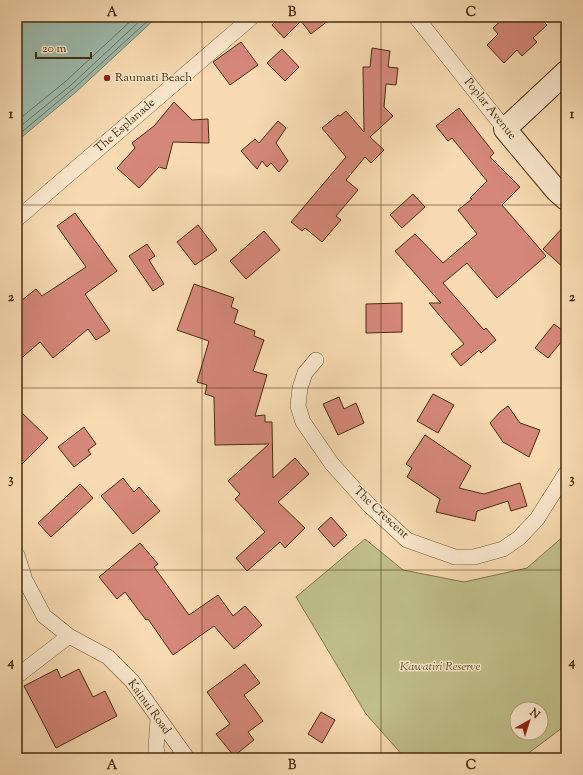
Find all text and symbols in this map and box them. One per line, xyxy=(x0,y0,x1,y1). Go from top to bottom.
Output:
text: A xyxy=(107,4,118,22)
text: B xyxy=(288,4,297,22)
text: C xyxy=(466,4,476,22)
scale bar xyxy=(36,34,91,60)
text: 20 m xyxy=(42,40,67,58)
place label: Raumati Beach xyxy=(115,69,192,87)
marker: Raumati Beach xyxy=(102,73,112,83)
street label: Poplar Avenue xyxy=(459,74,521,144)
street label: The Esplanade xyxy=(91,94,160,158)
text: 1 xyxy=(9,106,14,124)
text: 1 xyxy=(570,106,575,124)
text: 2 xyxy=(8,289,15,307)
text: 2 xyxy=(569,289,576,307)
text: 3 xyxy=(8,471,14,489)
text: 3 xyxy=(569,471,575,489)
street label: The Crescent xyxy=(349,483,413,543)
text: 4 xyxy=(7,654,15,672)
text: 4 xyxy=(568,654,576,672)
park label: Kawatiri Reserve xyxy=(400,658,480,676)
street label: Kainui Road xyxy=(123,676,175,739)
north arrow xyxy=(509,701,549,741)
text: N xyxy=(525,704,543,723)
text: A xyxy=(107,757,118,775)
text: B xyxy=(288,757,297,775)
text: C xyxy=(466,757,476,775)

